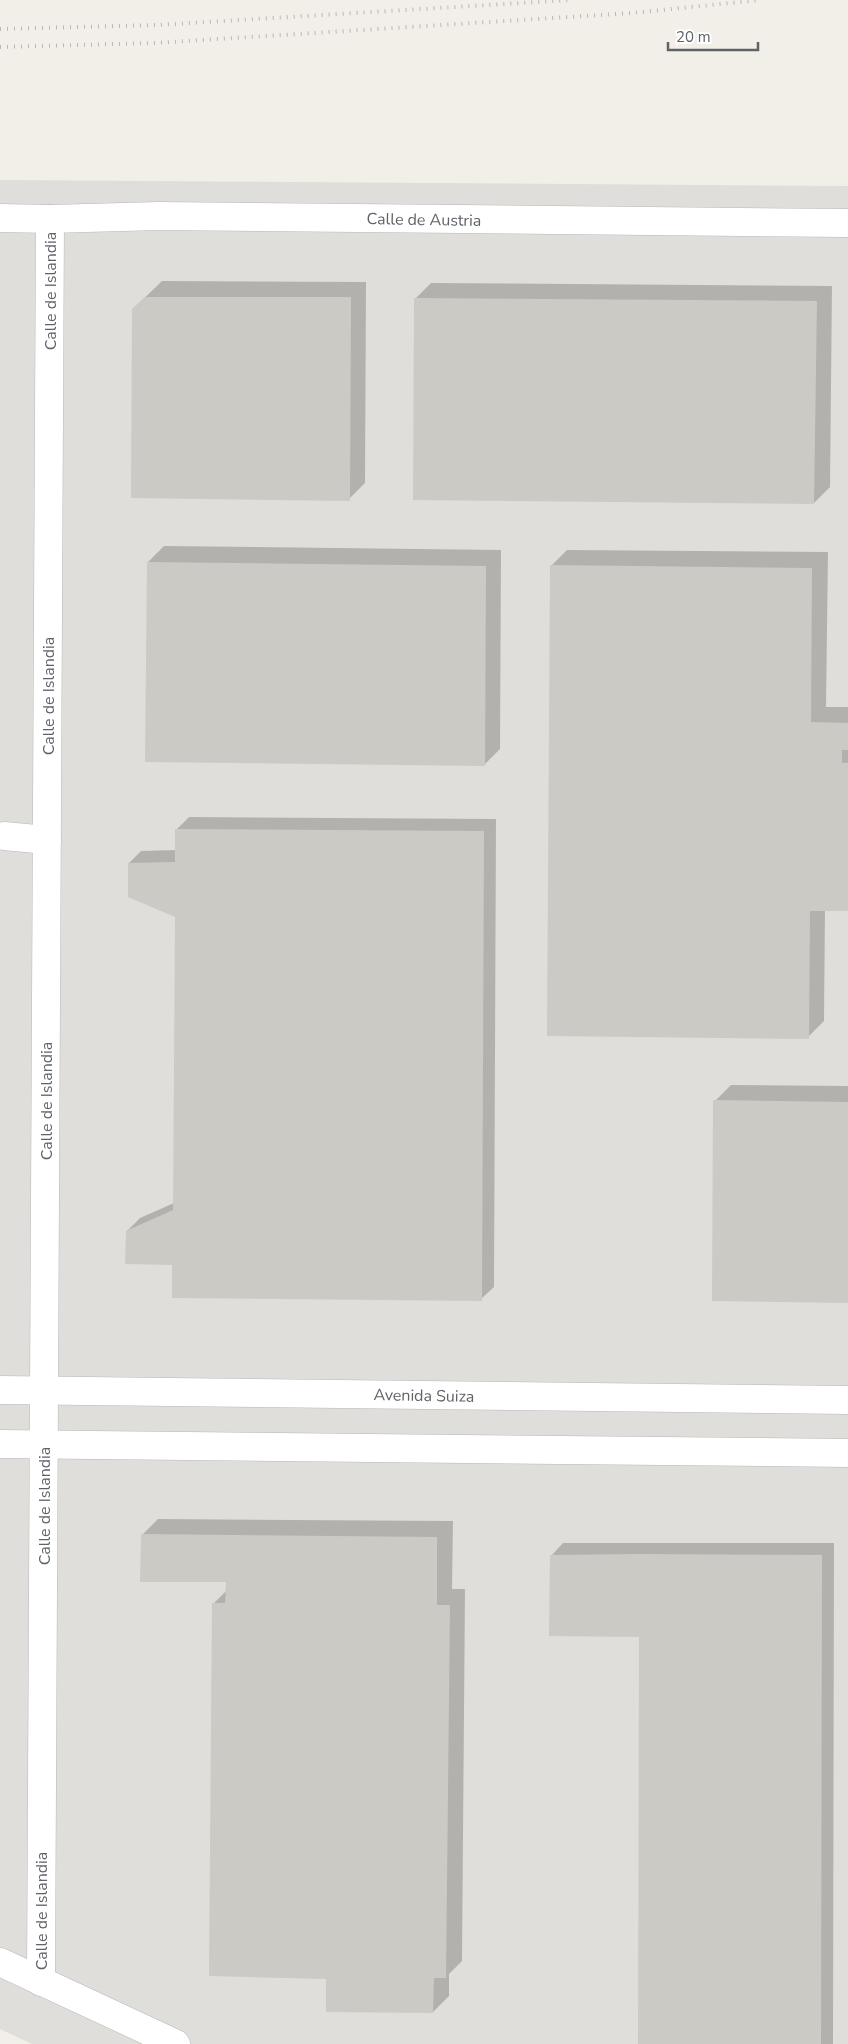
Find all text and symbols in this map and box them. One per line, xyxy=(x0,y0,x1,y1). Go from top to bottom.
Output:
scale bar xyxy=(668,20,758,52)
text: 20 m xyxy=(676,27,711,47)
street label: Calle de Austria xyxy=(366,208,482,232)
street label: Calle de Islandia xyxy=(40,232,62,350)
street label: Calle de Islandia xyxy=(38,637,60,755)
street label: Calle de Islandia xyxy=(36,1042,58,1160)
street label: Avenida Suiza xyxy=(373,1384,475,1408)
street label: Calle de Islandia xyxy=(34,1447,56,1565)
street label: Calle de Islandia xyxy=(31,1852,53,1970)

